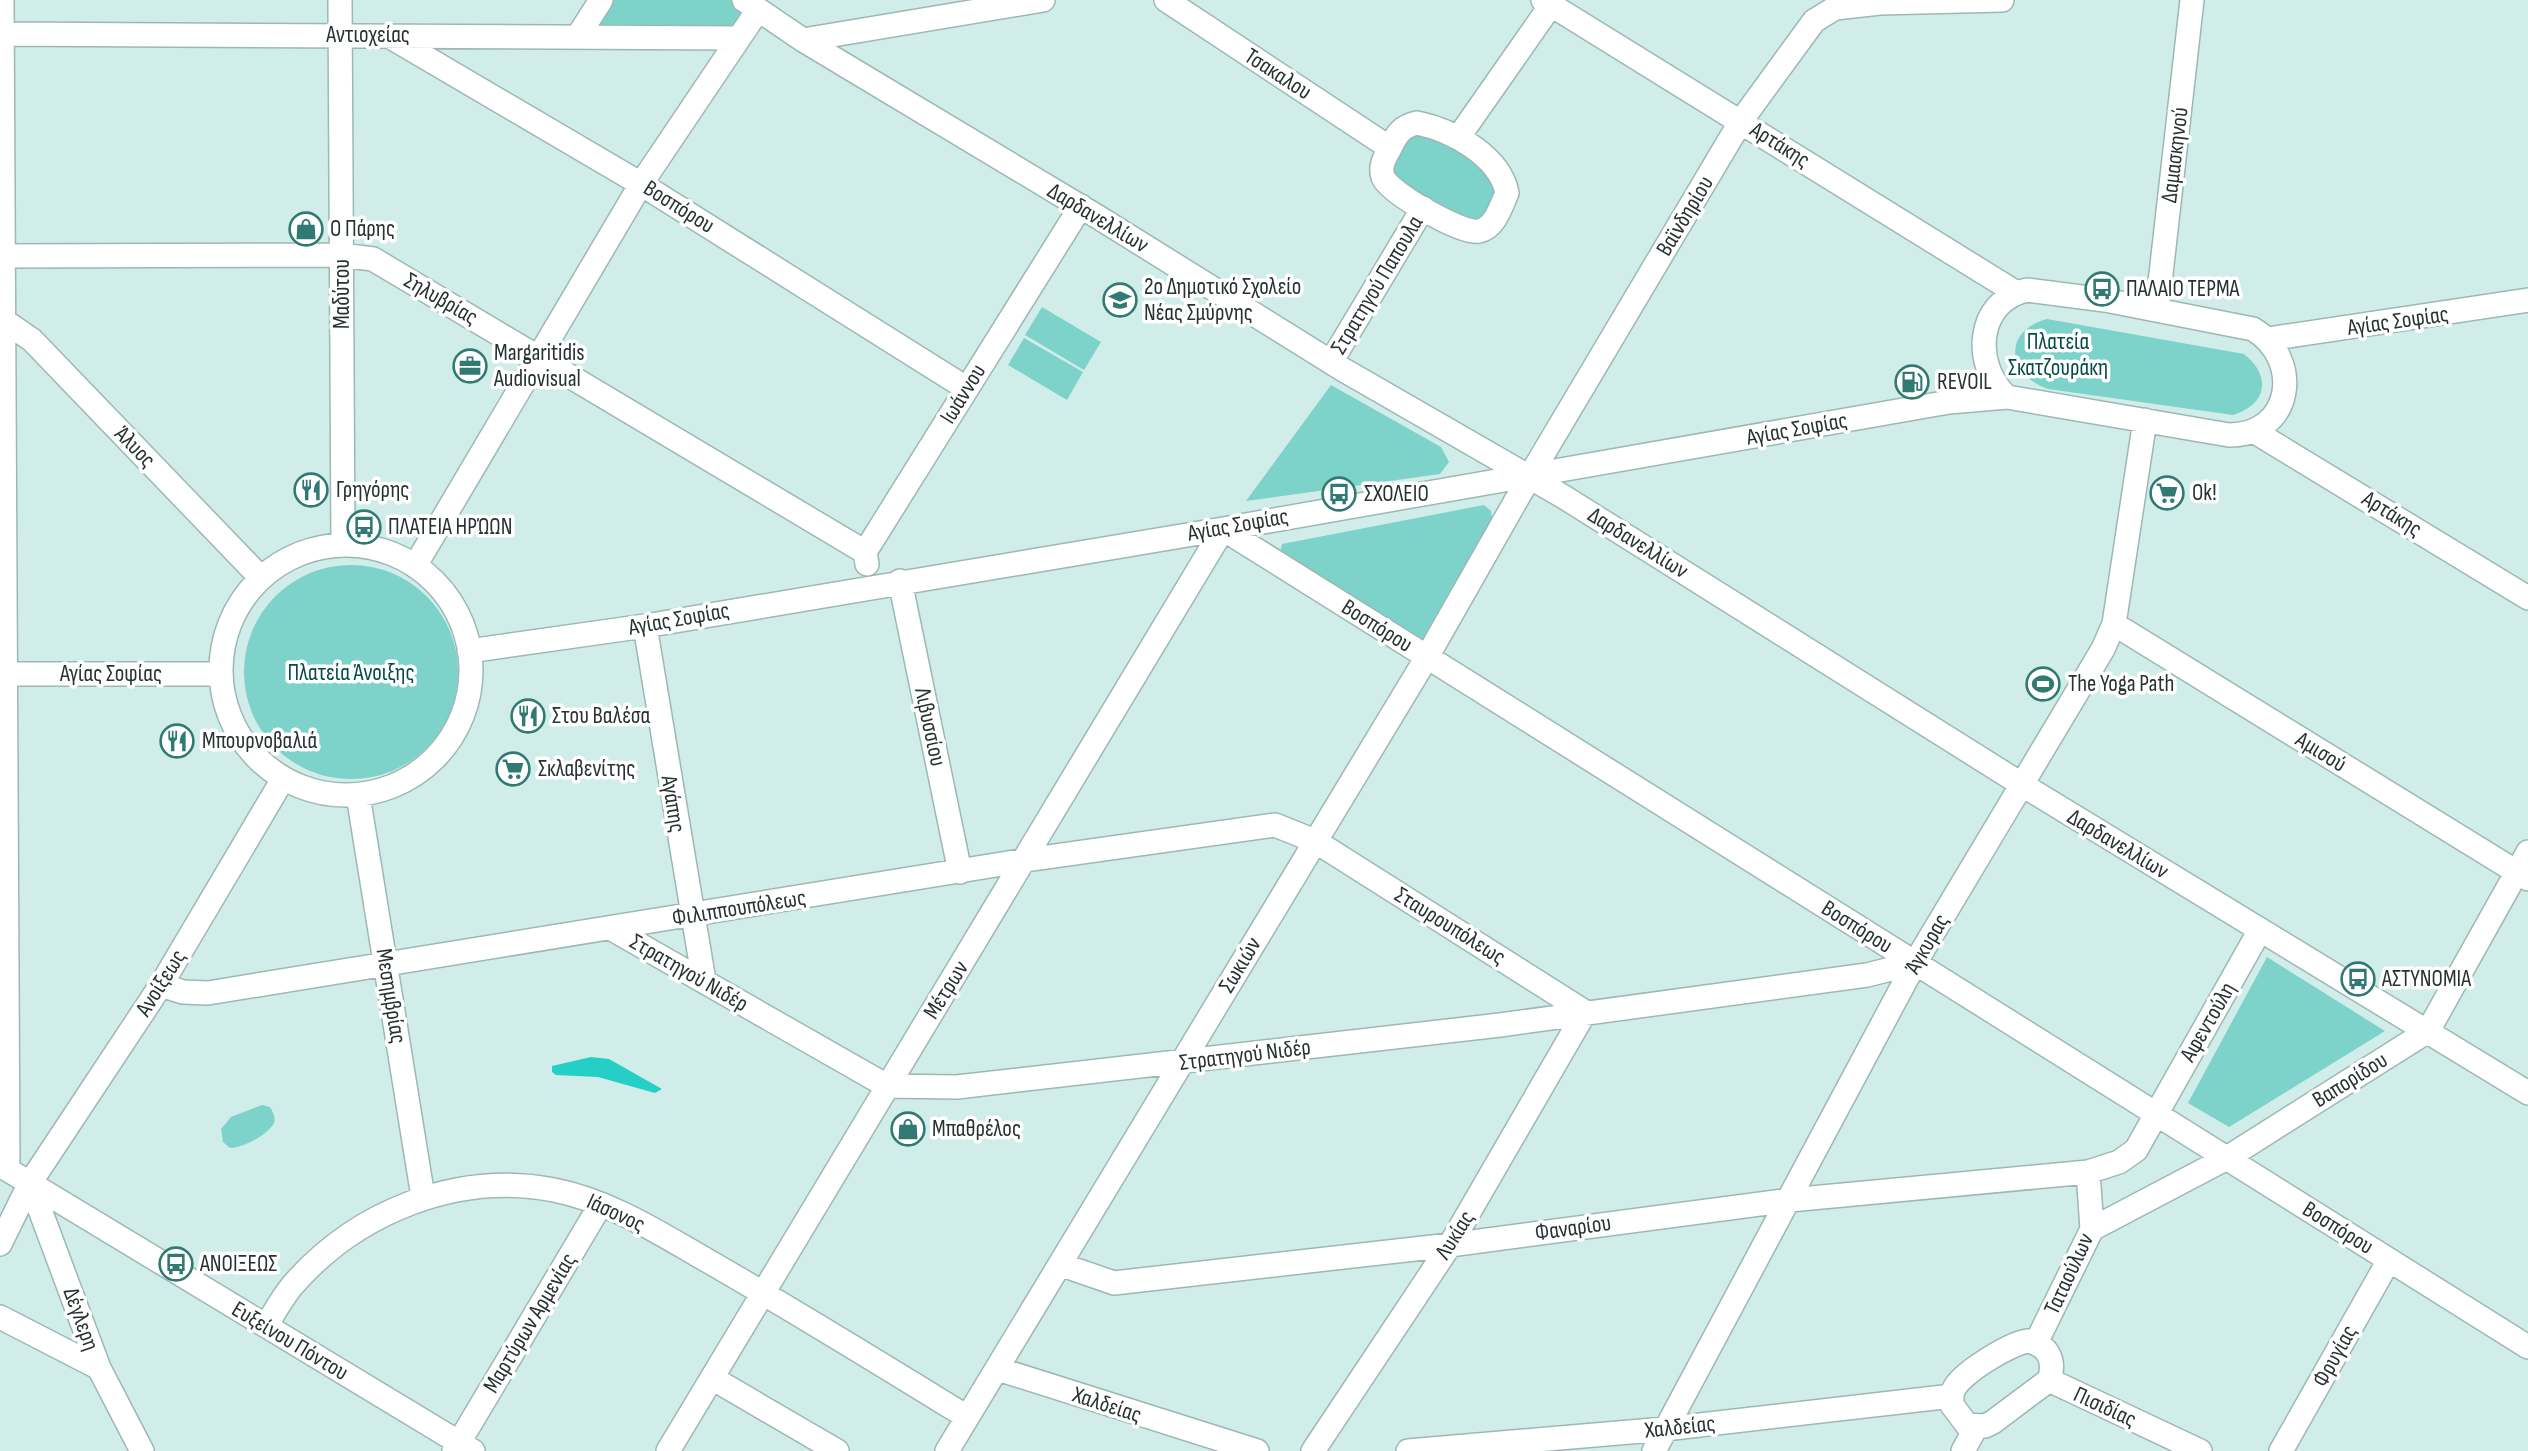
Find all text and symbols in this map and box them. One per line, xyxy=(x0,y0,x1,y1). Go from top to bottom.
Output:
street label: Αντιοχείας xyxy=(325,21,410,49)
street label: Τσακαλου xyxy=(1239,42,1317,106)
street label: Δαμασκηνού xyxy=(2155,106,2195,204)
street label: Αρτάκης xyxy=(1744,115,1815,174)
street label: Βαϊνδηρίου xyxy=(1650,171,1720,261)
street label: Βοσπόρου xyxy=(638,174,720,240)
street label: Δαρδανελλίων xyxy=(1042,177,1154,259)
shop icon: Ο Πάρης xyxy=(287,210,325,248)
street label: Στρατηγού Παπουλα xyxy=(1325,210,1429,359)
place label: Ο Πάρης xyxy=(330,215,395,243)
street label: Μαδύτου xyxy=(328,259,356,329)
street label: Σηλυβρίας xyxy=(399,267,483,331)
bus stop icon: ΠΑΛΑΙΟ ΤΕΡΜΑ xyxy=(2083,270,2121,308)
place label: 2ο Δημοτικό Σχολείο Νέας Σμύρνης xyxy=(1144,273,1301,327)
place label: ΠΑΛΑΙΟ ΤΕΡΜΑ xyxy=(2126,275,2240,303)
school or university icon: 2ο Δημοτικό Σχολείο Νέας Σμύρνης xyxy=(1101,281,1139,319)
street label: Αγίας Σοφίας xyxy=(2344,300,2451,342)
park label: Πλατεία Σκατζουράκη xyxy=(2008,328,2108,382)
place label: Margaritidis Audiovisual xyxy=(493,339,585,393)
office icon: Margaritidis Audiovisual xyxy=(451,347,489,385)
street label: Ιωάννου xyxy=(934,359,992,429)
fuel station icon: REVOIL xyxy=(1893,363,1931,401)
place label: REVOIL xyxy=(1937,368,1992,396)
street label: Αγίας Σοφίας xyxy=(1743,406,1850,452)
street label: Άλυος xyxy=(109,420,161,474)
restaurant icon: Γρηγόρης xyxy=(292,471,330,509)
supermarket icon: Ok! xyxy=(2148,474,2186,512)
bus stop icon: ΣΧΟΛΕΙΟ xyxy=(1320,475,1358,513)
place label: Γρηγόρης xyxy=(336,476,409,504)
place label: Ok! xyxy=(2192,479,2216,507)
place label: ΣΧΟΛΕΙΟ xyxy=(1364,480,1429,508)
street label: Αρτάκης xyxy=(2356,484,2427,543)
street label: Δαρδανελλίων xyxy=(1583,501,1693,585)
street label: Αγίας Σοφίας xyxy=(1184,502,1291,548)
bus stop icon: ΠΛΑΤΕΙΑ ΗΡΏΩΝ xyxy=(345,508,383,546)
place label: ΠΛΑΤΕΙΑ ΗΡΏΩΝ xyxy=(388,513,512,541)
street label: Βοσπόρου xyxy=(1336,593,1418,659)
street label: Αγίας Σοφίας xyxy=(625,596,732,642)
park label: Πλατεία Άνοιξης xyxy=(288,659,414,687)
street label: Αγίας Σοφίας xyxy=(59,660,162,688)
sports icon: The Yoga Path xyxy=(2024,665,2062,703)
place label: The Yoga Path xyxy=(2068,670,2174,698)
street label: Λιβυσσίου xyxy=(908,684,952,769)
restaurant icon: Στου Βαλέσα xyxy=(509,697,547,735)
place label: Στου Βαλέσα xyxy=(552,702,651,730)
restaurant icon: Μπουρνοβαλιά xyxy=(158,722,196,760)
street label: Αμισού xyxy=(2289,725,2352,778)
place label: Μπουρνοβαλιά xyxy=(202,727,317,755)
supermarket icon: Σκλαβενίτης xyxy=(494,750,532,788)
place label: Σκλαβενίτης xyxy=(538,755,635,783)
street label: Αγάπης xyxy=(655,772,691,835)
street label: Δαρδανελλίων xyxy=(2062,803,2174,885)
street label: Σταυρουπόλεως xyxy=(1389,881,1511,971)
street label: Φιλιππουπόλεως xyxy=(670,884,808,932)
street label: Βοσπόρου xyxy=(1816,894,1898,960)
street label: Άγκυρας xyxy=(1899,909,1955,979)
street label: Στρατηγού Νιδέρ xyxy=(625,928,753,1018)
street label: Σωκιών xyxy=(1213,932,1267,998)
street label: Ανοίξεως xyxy=(129,945,192,1022)
street label: Μεσημβρίας xyxy=(370,946,412,1046)
street label: Μέτρων xyxy=(917,956,975,1024)
bus stop icon: ΑΣΤΥΝΟΜΙΑ xyxy=(2339,960,2377,998)
place label: ΑΣΤΥΝΟΜΙΑ xyxy=(2381,965,2471,993)
street label: Αφεντούλη xyxy=(2174,977,2242,1068)
street label: Στρατηγού Νιδέρ xyxy=(1178,1033,1312,1077)
street label: Βαπορίδου xyxy=(2307,1046,2393,1114)
shop icon: Μπαθρέλος xyxy=(889,1110,927,1148)
place label: Μπαθρέλος xyxy=(932,1115,1021,1143)
street label: Ιάσονος xyxy=(582,1187,650,1239)
street label: Βοσπόρου xyxy=(2297,1195,2379,1261)
street label: Λυκίας xyxy=(1429,1205,1481,1265)
street label: Φαναρίου xyxy=(1533,1209,1613,1247)
street label: Ταταούλων xyxy=(2038,1229,2100,1319)
bus stop icon: ΑΝΟΙΞΕΩΣ xyxy=(157,1245,195,1283)
street label: Μαρτύρων Αρμενίας xyxy=(477,1248,583,1398)
place label: ΑΝΟΙΞΕΩΣ xyxy=(199,1250,277,1278)
street label: Δέγλερη xyxy=(57,1284,105,1354)
street label: Ευξείνου Πόντου xyxy=(227,1295,353,1387)
street label: Φρυγίας xyxy=(2307,1320,2363,1392)
street label: Χαλδείας xyxy=(1068,1380,1145,1429)
street label: Πισιδίας xyxy=(2069,1380,2141,1434)
street label: Χαλδείας xyxy=(1642,1409,1717,1445)

